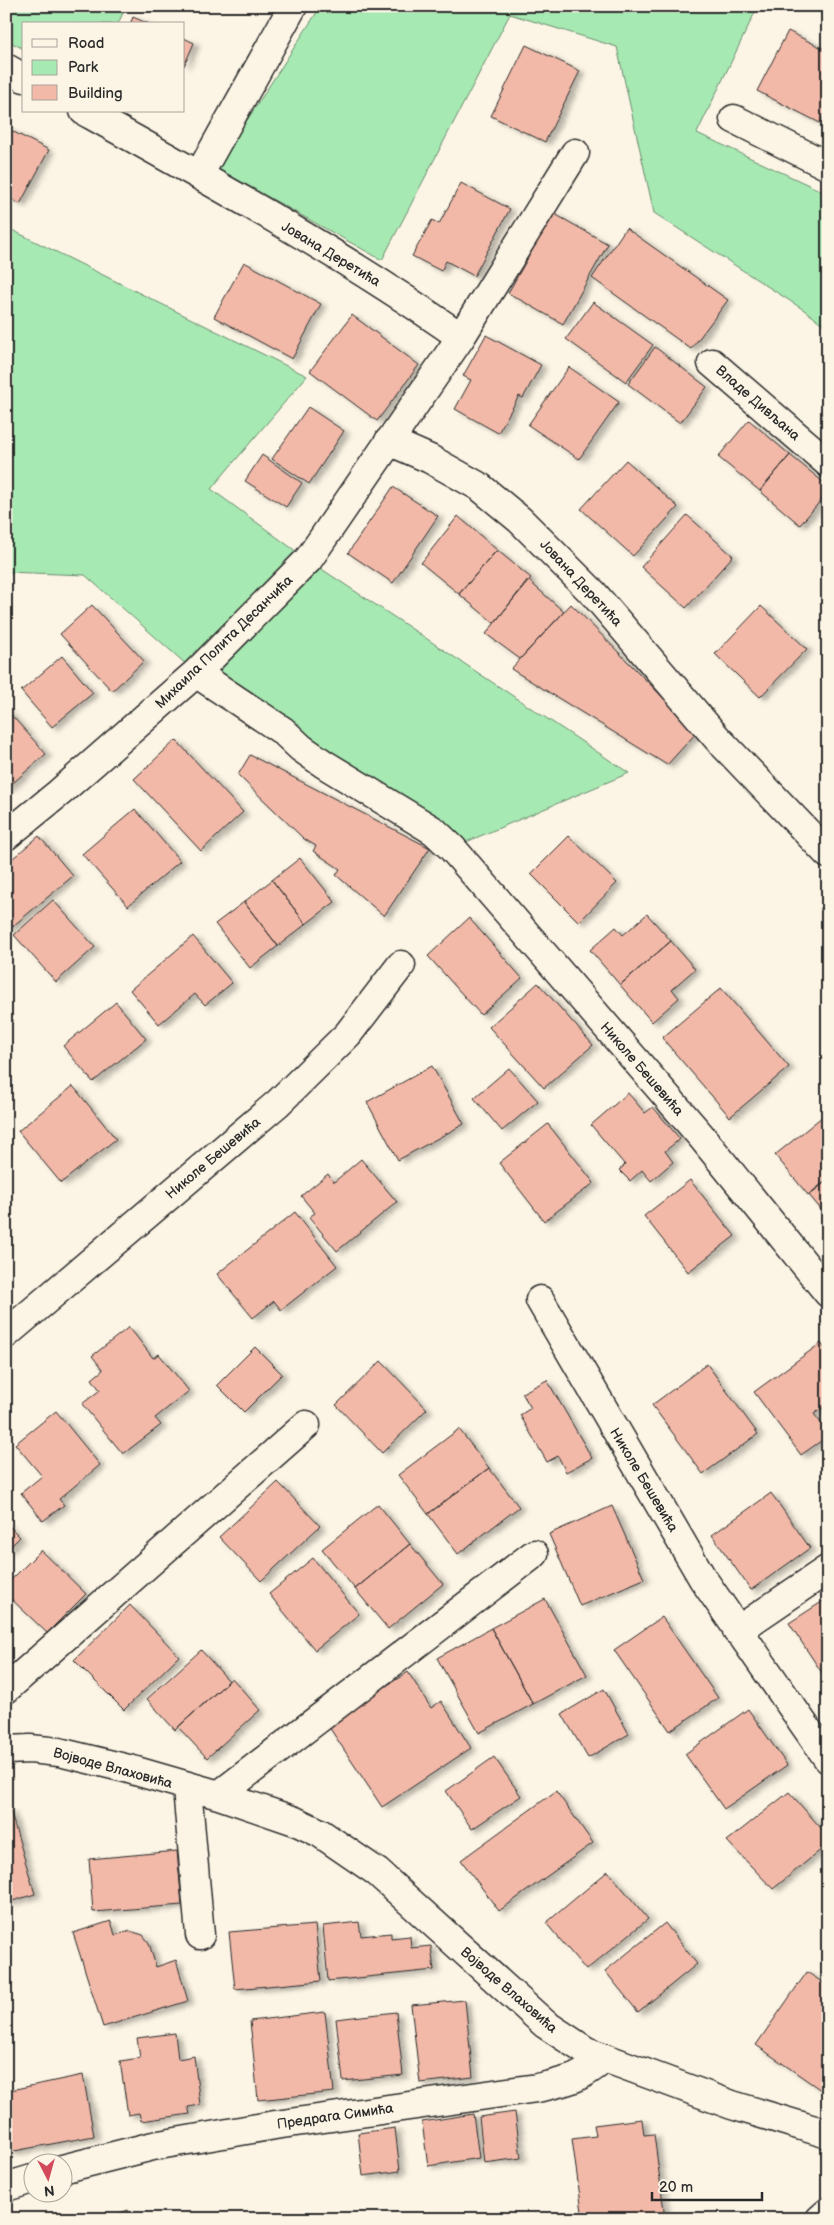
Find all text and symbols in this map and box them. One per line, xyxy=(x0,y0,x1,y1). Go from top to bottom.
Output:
legend xyxy=(22,22,185,112)
text: Road xyxy=(68,34,104,53)
text: Park xyxy=(68,58,99,77)
text: Building xyxy=(68,84,123,103)
street label: Јована Деретића xyxy=(278,218,384,291)
street label: Владе Дивљана xyxy=(712,362,804,445)
street label: Јована Деретића xyxy=(536,536,626,630)
street label: Михаила Полита Десанчића xyxy=(152,571,297,712)
street label: Николе Бешевића xyxy=(597,1019,688,1120)
street label: Николе Бешевића xyxy=(162,1113,264,1203)
street label: Николе Бешевића xyxy=(606,1425,682,1536)
street label: Војводе Влаховића xyxy=(52,1744,175,1792)
street label: Војводе Влаховића xyxy=(457,1943,561,2037)
street label: Предрага Симића xyxy=(276,2099,395,2133)
north arrow xyxy=(22,2152,72,2202)
scale bar xyxy=(652,2170,762,2202)
text: 20 m xyxy=(659,2178,693,2197)
text: N xyxy=(43,2181,55,2199)

